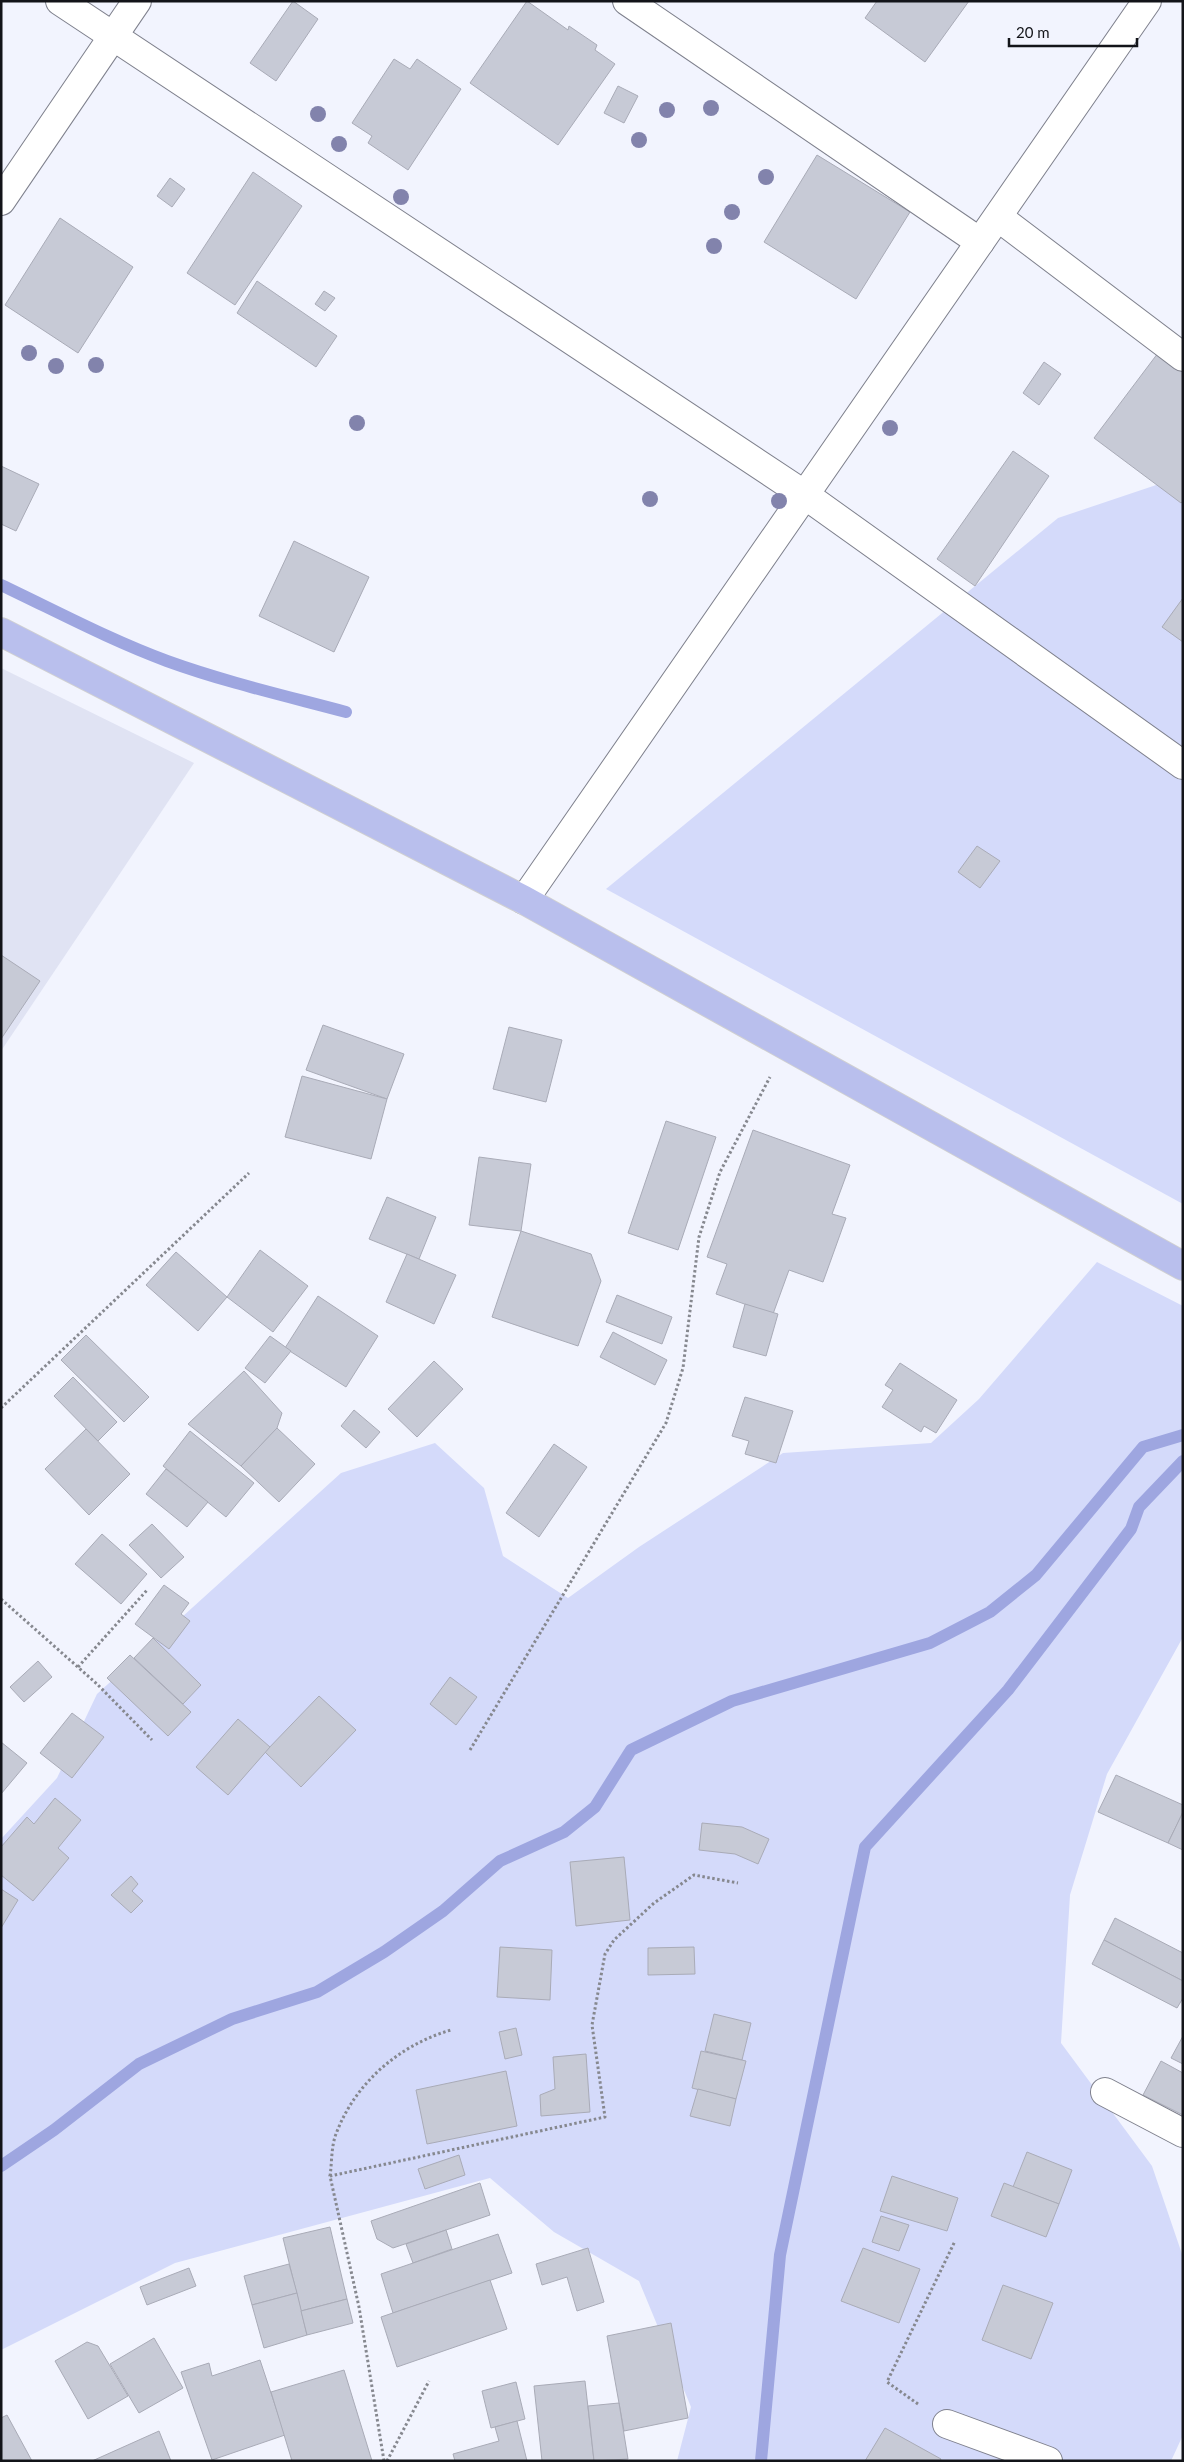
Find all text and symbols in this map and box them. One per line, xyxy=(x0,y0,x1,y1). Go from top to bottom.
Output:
scale bar xyxy=(1009,15,1136,47)
text: 20 m xyxy=(1016,23,1050,41)

